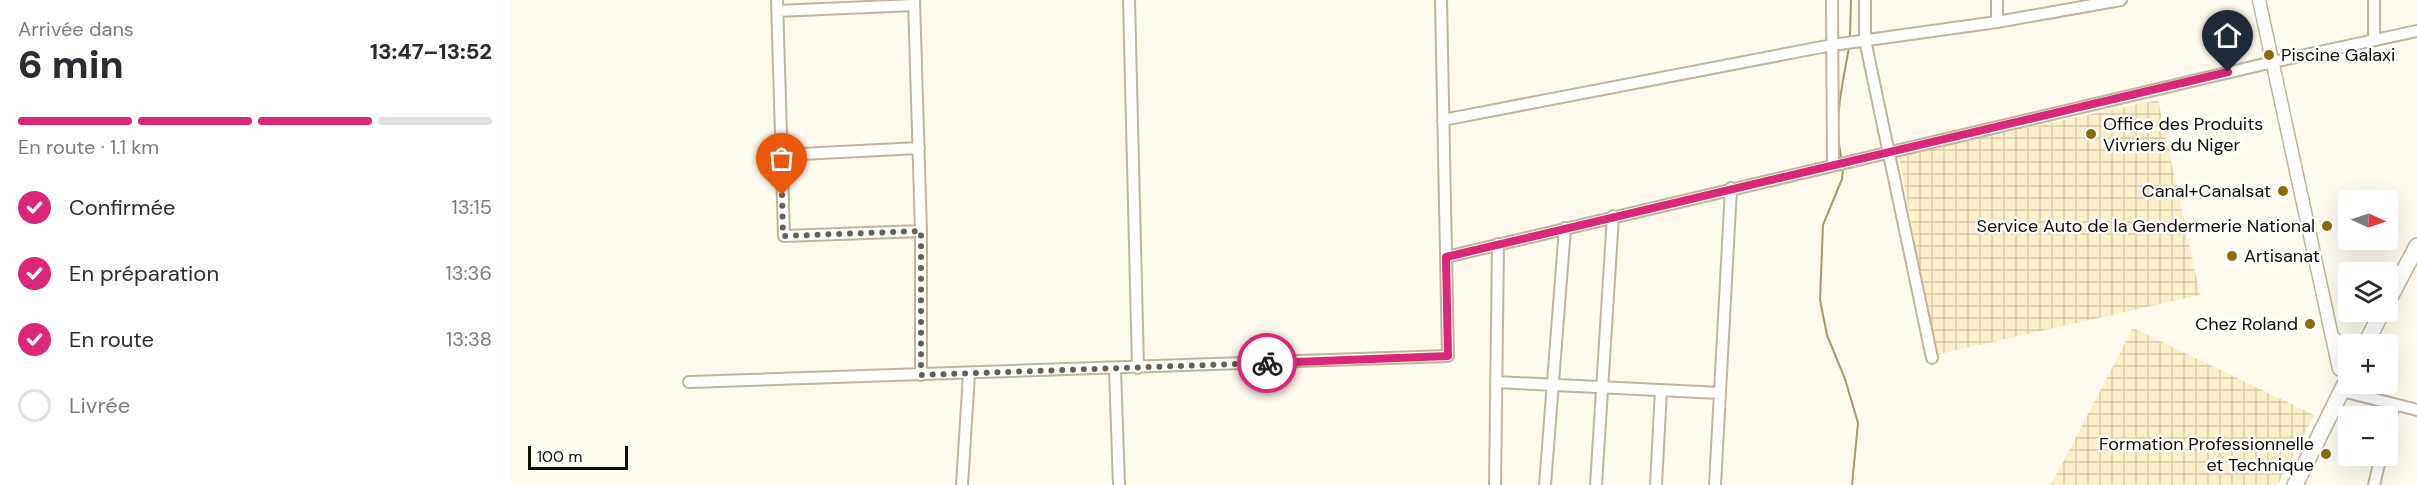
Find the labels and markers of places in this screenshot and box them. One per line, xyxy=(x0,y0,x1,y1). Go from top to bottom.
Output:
pin xyxy=(2202,10,2253,72)
place label: Piscine Galaxi xyxy=(2281,43,2395,67)
marker: Piscine Galaxi xyxy=(2262,48,2276,62)
place label: Office des Produits Vivriers du Niger xyxy=(2103,112,2263,157)
marker: Office des Produits Vivriers du Niger xyxy=(2084,127,2098,141)
pin xyxy=(756,133,807,195)
place label: Canal+Canalsat xyxy=(2142,179,2271,203)
marker: Canal+Canalsat xyxy=(2276,184,2290,198)
place label: Service Auto de la Gendermerie National xyxy=(1977,214,2315,238)
marker: Service Auto de la Gendermerie National xyxy=(2320,219,2334,233)
place label: Artisanat xyxy=(2244,244,2320,268)
marker: Artisanat xyxy=(2225,249,2239,263)
place label: Chez Roland xyxy=(2195,312,2298,336)
marker: Chez Roland xyxy=(2303,317,2317,331)
place label: Formation Professionnelle et Technique xyxy=(2099,432,2314,477)
marker: Formation Professionnelle et Technique xyxy=(2319,447,2333,461)

